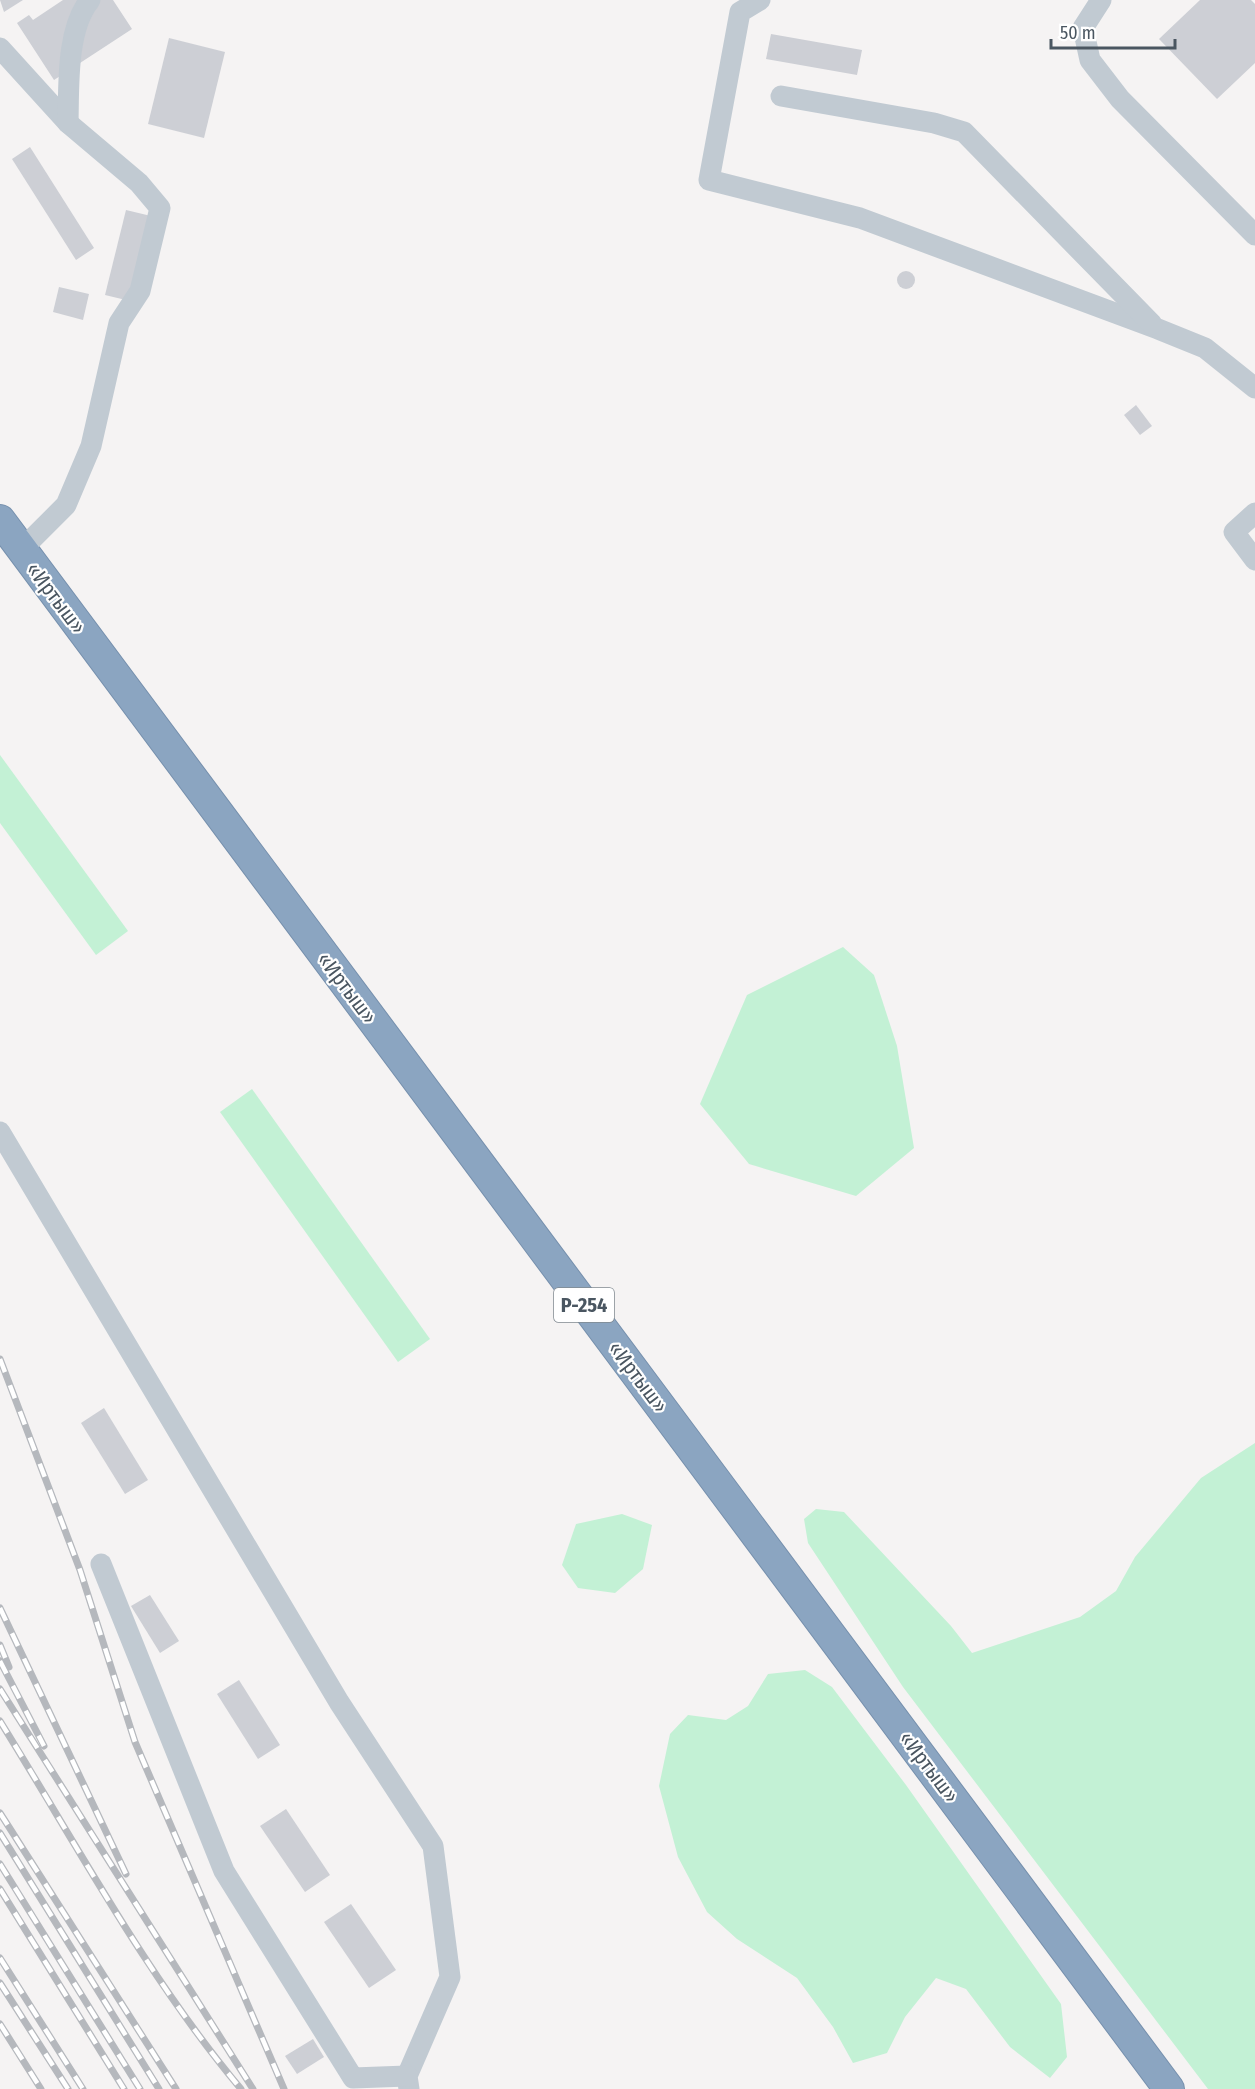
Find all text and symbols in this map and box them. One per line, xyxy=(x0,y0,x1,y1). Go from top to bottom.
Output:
scale bar xyxy=(1051,12,1176,50)
text: 50 m xyxy=(1060,22,1096,44)
street label: «Иртыш» xyxy=(21,557,91,639)
street label: «Иртыш» xyxy=(312,947,382,1029)
road number: Р-254 xyxy=(554,1288,614,1322)
street label: «Иртыш» xyxy=(603,1336,673,1418)
street label: «Иртыш» xyxy=(894,1726,964,1808)

